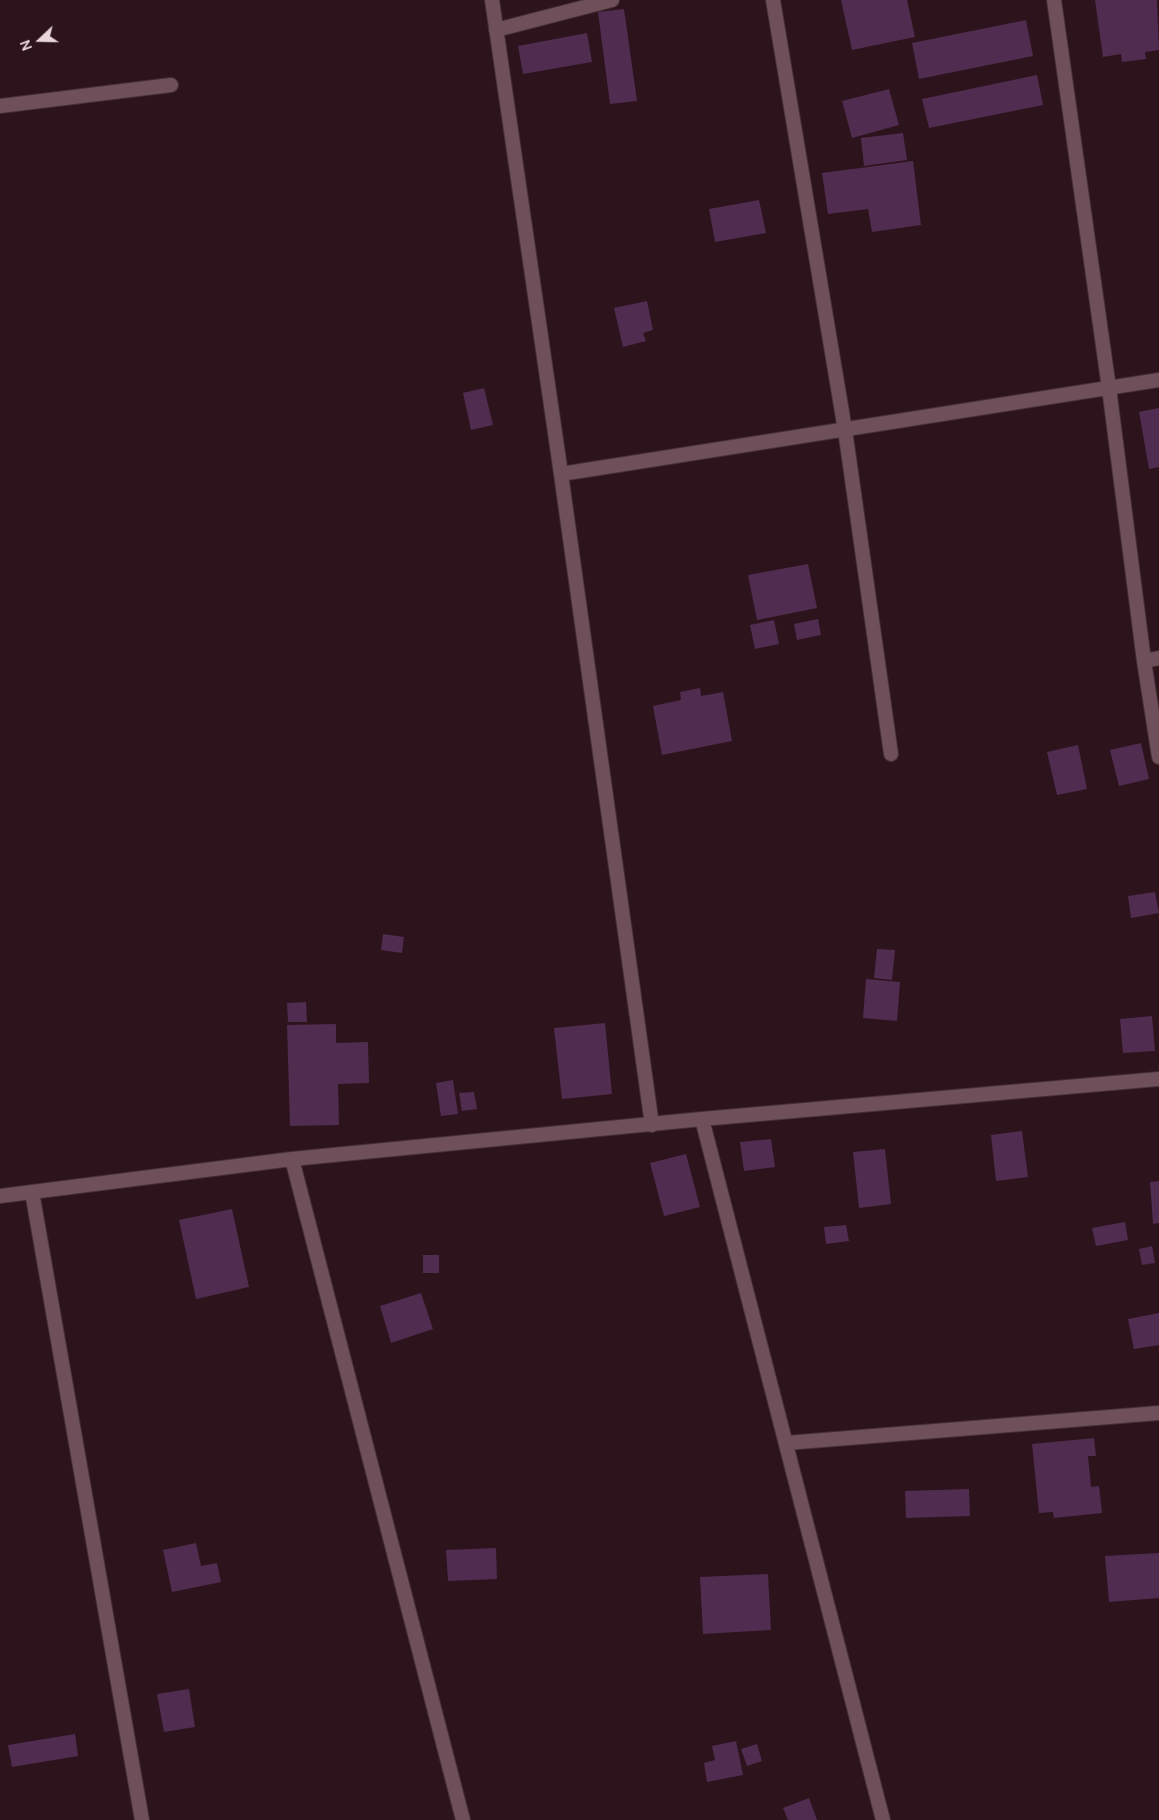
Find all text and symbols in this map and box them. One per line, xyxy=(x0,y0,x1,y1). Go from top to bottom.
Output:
north arrow xyxy=(15,15,65,65)
text: N xyxy=(15,37,36,54)

